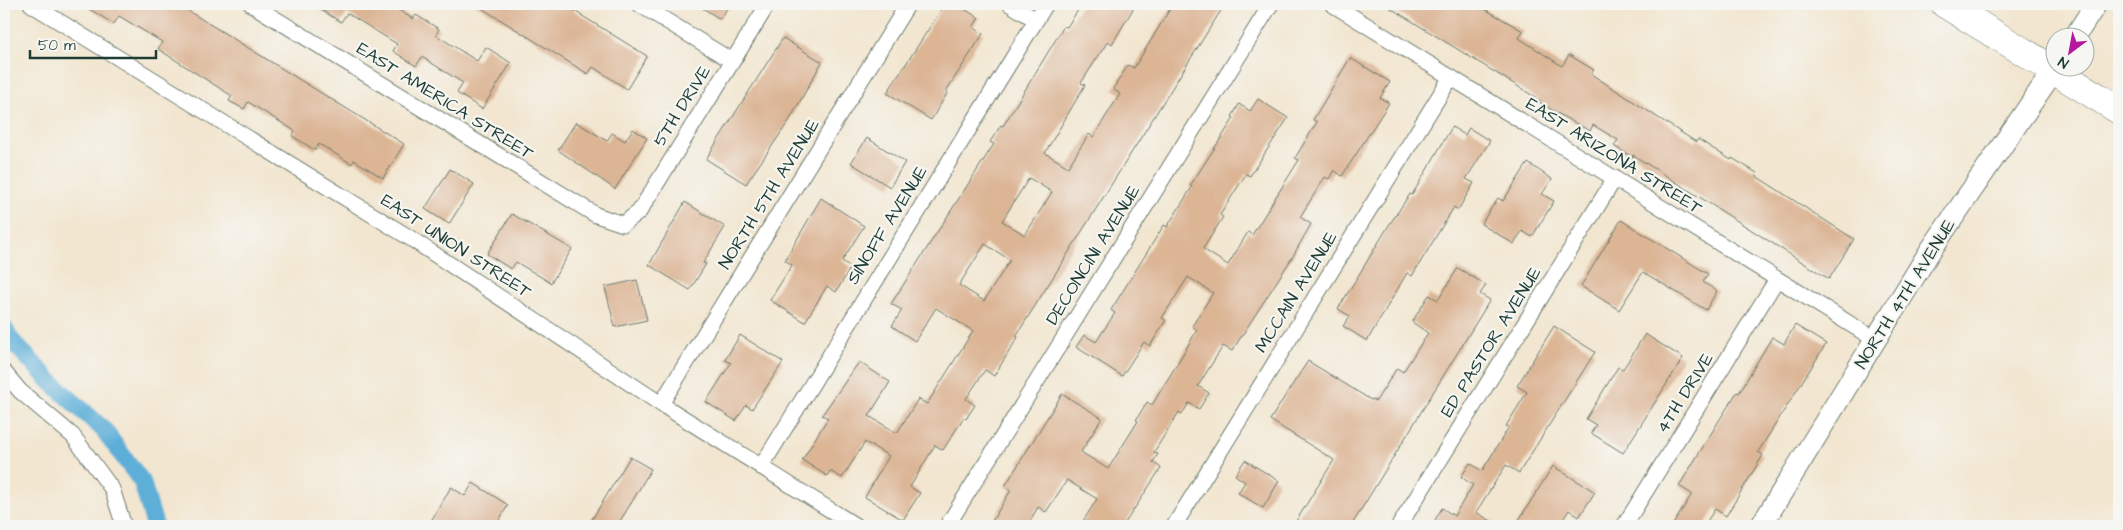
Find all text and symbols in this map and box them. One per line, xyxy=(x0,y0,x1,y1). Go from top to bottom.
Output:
scale bar xyxy=(30,28,156,60)
north arrow xyxy=(2046,28,2096,78)
text: 50 m xyxy=(38,35,76,56)
street label: EAST AMERICA STREET xyxy=(352,36,539,166)
text: N xyxy=(2054,51,2073,73)
street label: 5TH DRIVE xyxy=(647,60,717,151)
street label: EAST ARIZONA STREET xyxy=(1521,91,1708,221)
street label: NORTH 5TH AVENUE xyxy=(713,114,826,274)
street label: SINOFF AVENUE xyxy=(841,161,934,289)
street label: DECONCINI AVENUE xyxy=(1040,180,1146,330)
street label: EAST UNION STREET xyxy=(376,188,537,305)
street label: NORTH 4TH AVENUE xyxy=(1849,214,1962,374)
street label: MCCAIN AVENUE xyxy=(1249,226,1344,357)
street label: ED PASTOR AVENUE xyxy=(1435,262,1548,422)
street label: 4TH DRIVE xyxy=(1650,348,1720,438)

